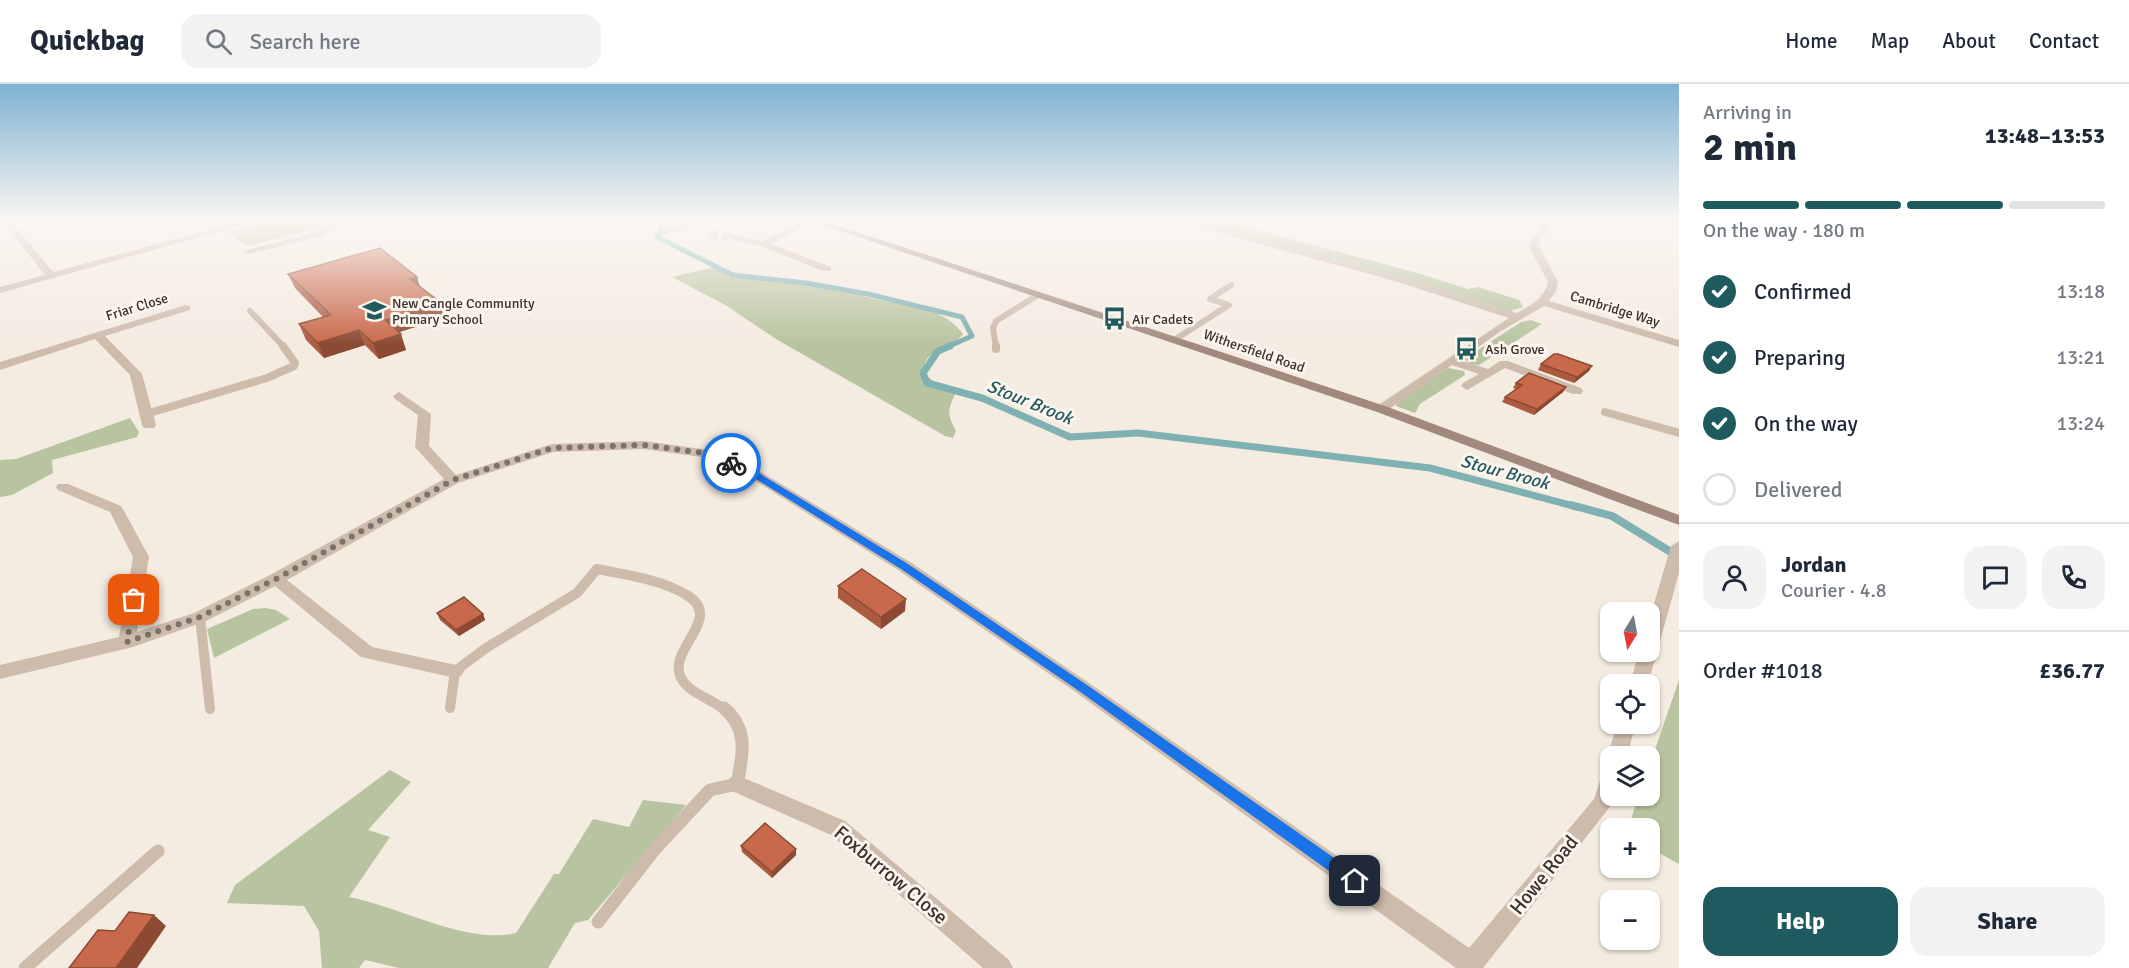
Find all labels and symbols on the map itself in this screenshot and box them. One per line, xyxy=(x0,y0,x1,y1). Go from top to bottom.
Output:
street label: Cambridge Way xyxy=(1568,287,1662,331)
street label: Friar Close xyxy=(104,289,170,325)
place label: New Cangle Community Primary School xyxy=(392,295,535,328)
school or university icon: New Cangle Community Primary School xyxy=(361,298,387,324)
bus stop icon: Air Cadets xyxy=(1101,306,1127,332)
place label: Air Cadets xyxy=(1132,311,1193,328)
street label: Withersfield Road xyxy=(1201,326,1307,376)
bus stop icon: Ash Grove xyxy=(1454,336,1480,362)
place label: Ash Grove xyxy=(1485,341,1545,358)
water label: Stour Brook xyxy=(984,375,1078,430)
courier xyxy=(701,433,761,493)
water label: Stour Brook xyxy=(1458,450,1553,495)
pin xyxy=(108,574,159,625)
north arrow xyxy=(1600,602,1660,662)
street label: Foxburrow Close xyxy=(829,820,953,930)
street label: Howe Road xyxy=(1504,830,1584,920)
pin xyxy=(1329,855,1380,906)

